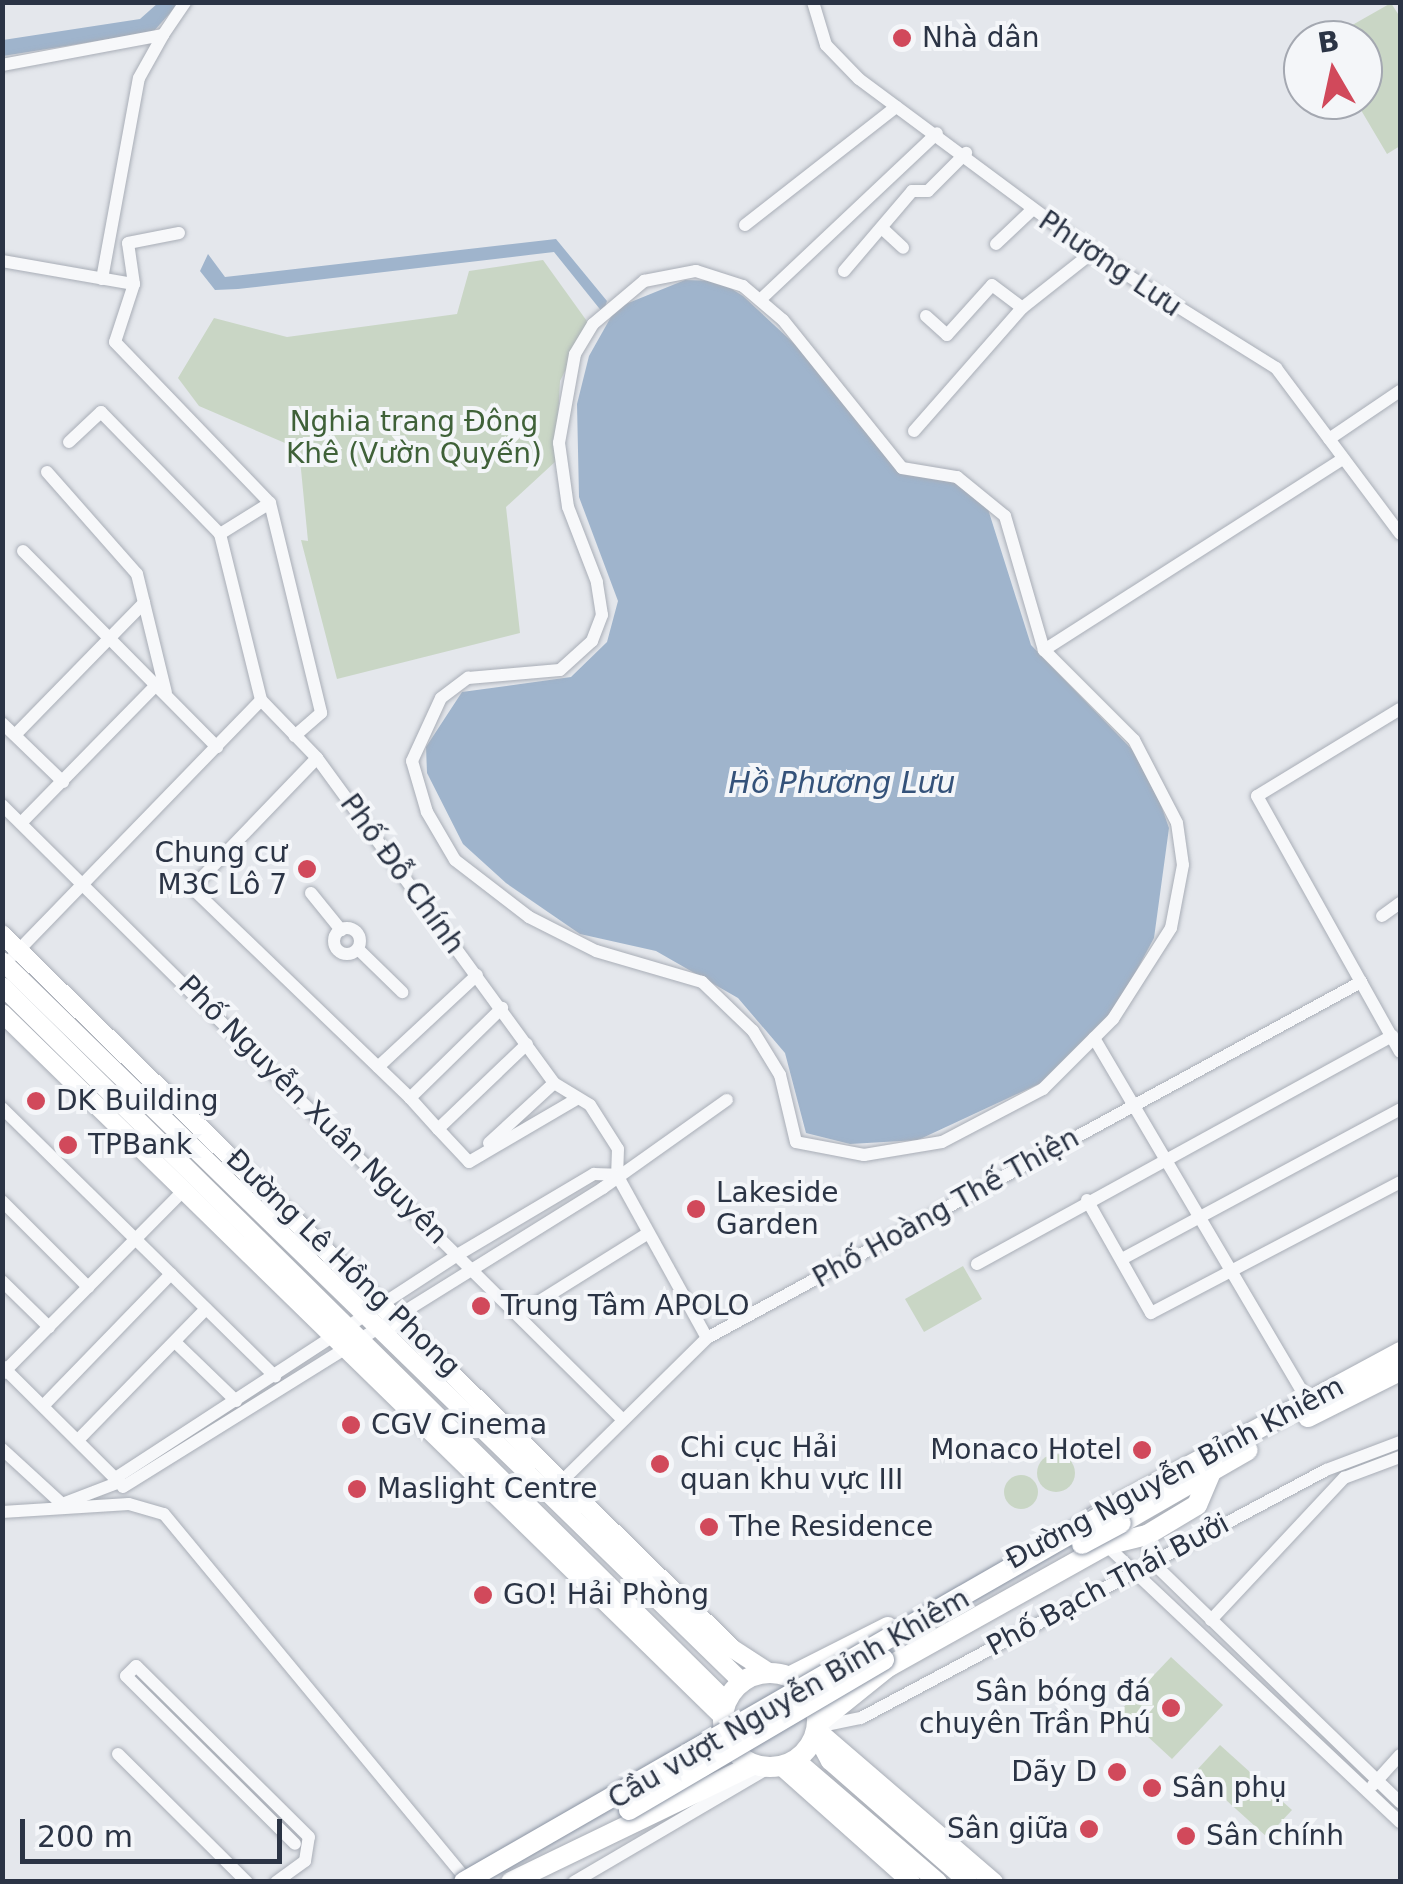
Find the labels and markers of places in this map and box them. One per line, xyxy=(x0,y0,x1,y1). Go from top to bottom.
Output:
place label: Nhà dân xyxy=(922,21,1039,55)
marker: Nhà dân xyxy=(891,27,913,49)
place label: Chung cư M3C Lô 7 xyxy=(154,836,287,902)
marker: Chung cư M3C Lô 7 xyxy=(296,858,318,880)
place label: DK Building xyxy=(56,1084,218,1118)
marker: DK Building xyxy=(25,1090,47,1112)
place label: TPBank xyxy=(88,1128,192,1162)
marker: TPBank xyxy=(57,1134,79,1156)
place label: Lakeside Garden xyxy=(716,1176,839,1242)
marker: Lakeside Garden xyxy=(685,1198,707,1220)
place label: Trung Tâm APOLO xyxy=(501,1289,750,1323)
marker: Trung Tâm APOLO xyxy=(470,1295,492,1317)
place label: CGV Cinema xyxy=(371,1408,547,1442)
marker: CGV Cinema xyxy=(340,1414,362,1436)
place label: Chi cục Hải quan khu vực III xyxy=(680,1431,903,1497)
place label: Monaco Hotel xyxy=(930,1433,1122,1467)
marker: Monaco Hotel xyxy=(1131,1439,1153,1461)
marker: Chi cục Hải quan khu vực III xyxy=(649,1453,671,1475)
place label: Maslight Centre xyxy=(377,1472,597,1506)
marker: Maslight Centre xyxy=(346,1478,368,1500)
place label: The Residence xyxy=(729,1510,933,1544)
marker: The Residence xyxy=(698,1516,720,1538)
place label: GO! Hải Phòng xyxy=(503,1578,709,1612)
marker: GO! Hải Phòng xyxy=(472,1584,494,1606)
place label: Sân bóng đá chuyên Trần Phú xyxy=(919,1675,1151,1741)
marker: Sân bóng đá chuyên Trần Phú xyxy=(1160,1697,1182,1719)
place label: Dãy D xyxy=(1011,1755,1097,1789)
marker: Dãy D xyxy=(1106,1761,1128,1783)
place label: Sân phụ xyxy=(1172,1771,1287,1805)
marker: Sân phụ xyxy=(1141,1777,1163,1799)
place label: Sân giữa xyxy=(947,1812,1069,1846)
marker: Sân giữa xyxy=(1078,1818,1100,1840)
place label: Sân chính xyxy=(1206,1819,1344,1853)
marker: Sân chính xyxy=(1175,1825,1197,1847)

